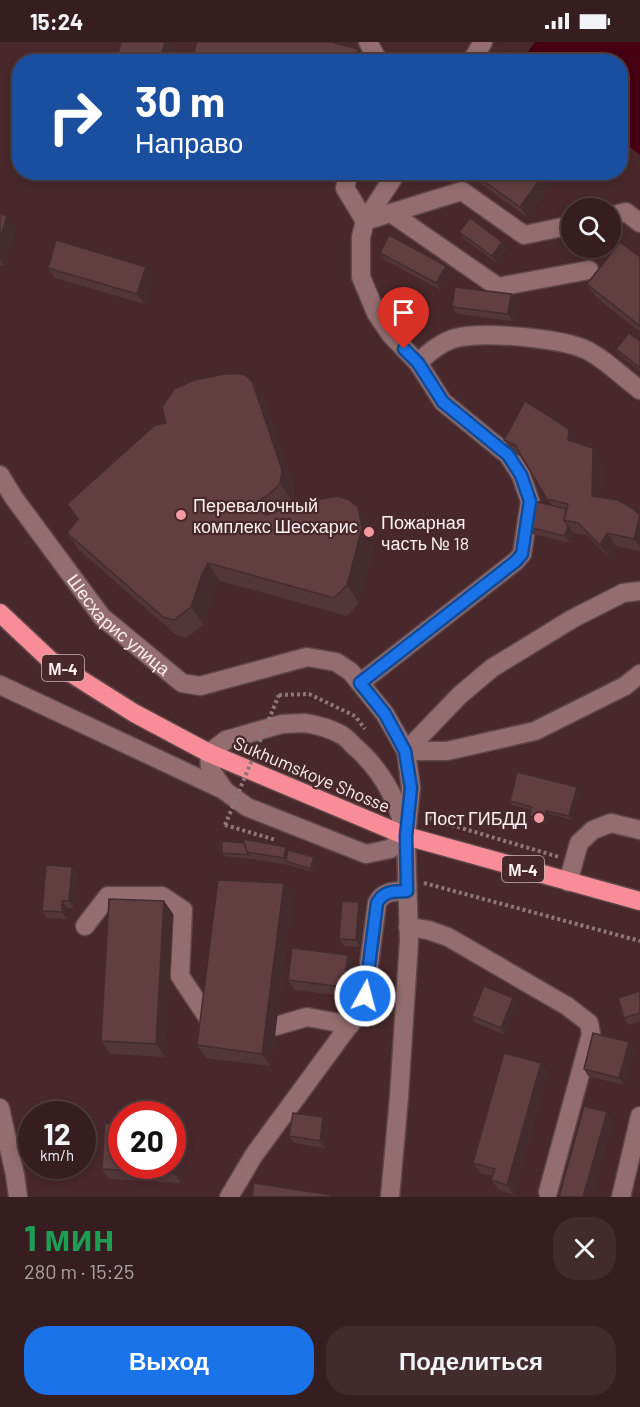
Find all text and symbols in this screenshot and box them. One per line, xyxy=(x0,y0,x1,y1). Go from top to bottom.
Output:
text: 15:24 xyxy=(30,8,83,34)
text: 30 m xyxy=(135,75,225,125)
icon: right xyxy=(36,78,114,156)
text: Направо xyxy=(135,126,243,158)
map controls xyxy=(561,198,621,258)
button: search xyxy=(561,198,621,258)
pin xyxy=(378,287,429,349)
icon: arrive xyxy=(387,296,420,329)
place label: Перевалочный комплекс Шесхарис xyxy=(193,494,358,537)
marker: Перевалочный комплекс Шесхарис xyxy=(174,508,188,522)
place label: Пожарная часть № 18 xyxy=(381,511,469,554)
marker: Пожарная часть № 18 xyxy=(362,525,376,539)
street label: Шесхарис улица xyxy=(63,569,176,680)
road number: М-4 xyxy=(42,655,84,681)
street label: Sukhumskoye Shosse xyxy=(230,731,394,817)
place label: Пост ГИБДД xyxy=(424,807,527,829)
marker: Пост ГИБДД xyxy=(532,811,546,825)
road number: М-4 xyxy=(502,856,544,882)
position arrow xyxy=(333,964,397,1028)
speed limit sign: 20 xyxy=(108,1101,186,1179)
text: 12 xyxy=(43,1115,71,1151)
text: km/h xyxy=(40,1146,74,1164)
text: 1 мин xyxy=(24,1215,114,1258)
button: close xyxy=(553,1217,616,1280)
text: 280 m · 15:25 xyxy=(24,1259,134,1283)
button: Выход xyxy=(24,1326,314,1395)
button: Поделиться xyxy=(326,1326,616,1395)

